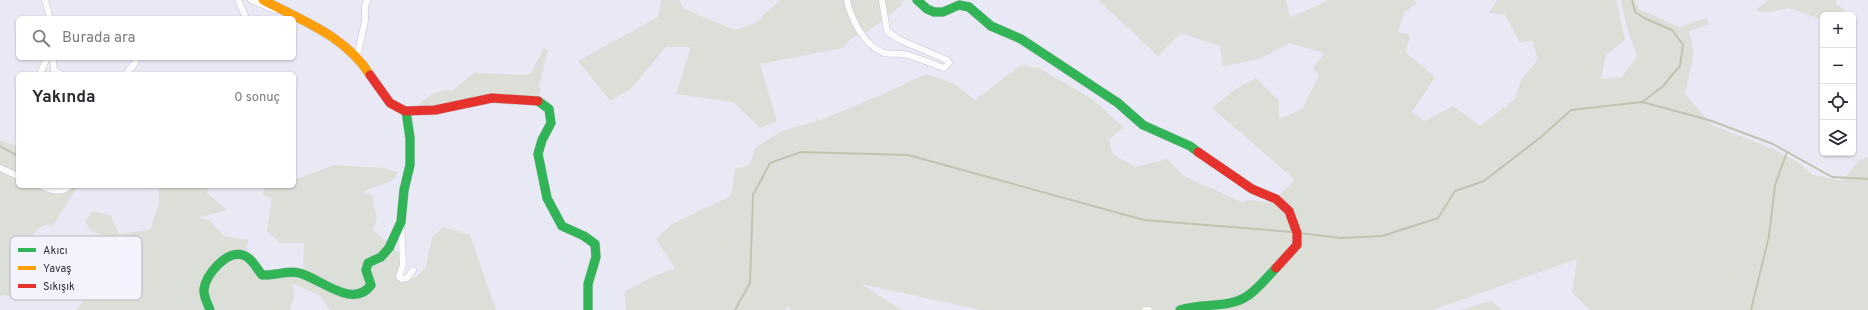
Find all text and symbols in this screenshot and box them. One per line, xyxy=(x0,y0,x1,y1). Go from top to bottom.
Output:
map controls xyxy=(1820,12,1856,156)
button: + xyxy=(1820,12,1856,48)
search box xyxy=(16,16,296,60)
icon: search xyxy=(30,27,52,49)
text: Burada ara xyxy=(62,29,135,48)
button: − xyxy=(1820,48,1856,84)
button: locate xyxy=(1820,84,1856,120)
text: Yakında xyxy=(32,87,96,109)
text: 0 sonuç xyxy=(234,90,280,106)
button: layers xyxy=(1820,120,1856,156)
legend xyxy=(10,236,142,300)
text: Akıcı xyxy=(43,244,67,258)
text: Yavaş xyxy=(43,262,71,276)
text: Sıkışık xyxy=(43,280,75,294)

